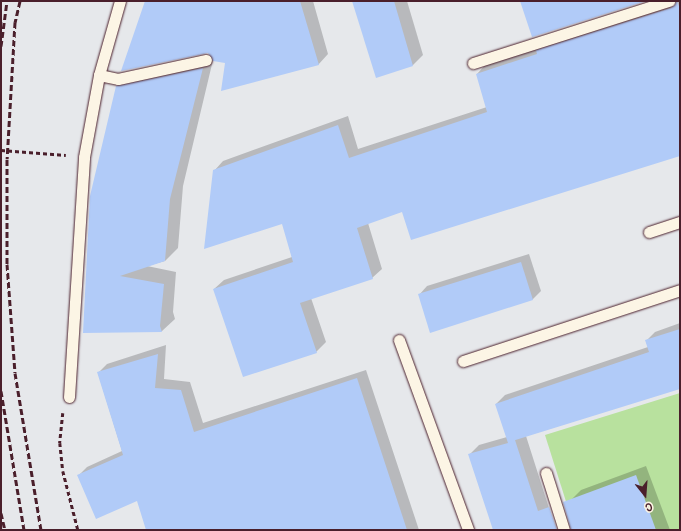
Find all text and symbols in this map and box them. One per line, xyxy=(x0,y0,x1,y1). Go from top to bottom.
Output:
north arrow xyxy=(625,475,665,515)
text: С xyxy=(644,500,654,514)

